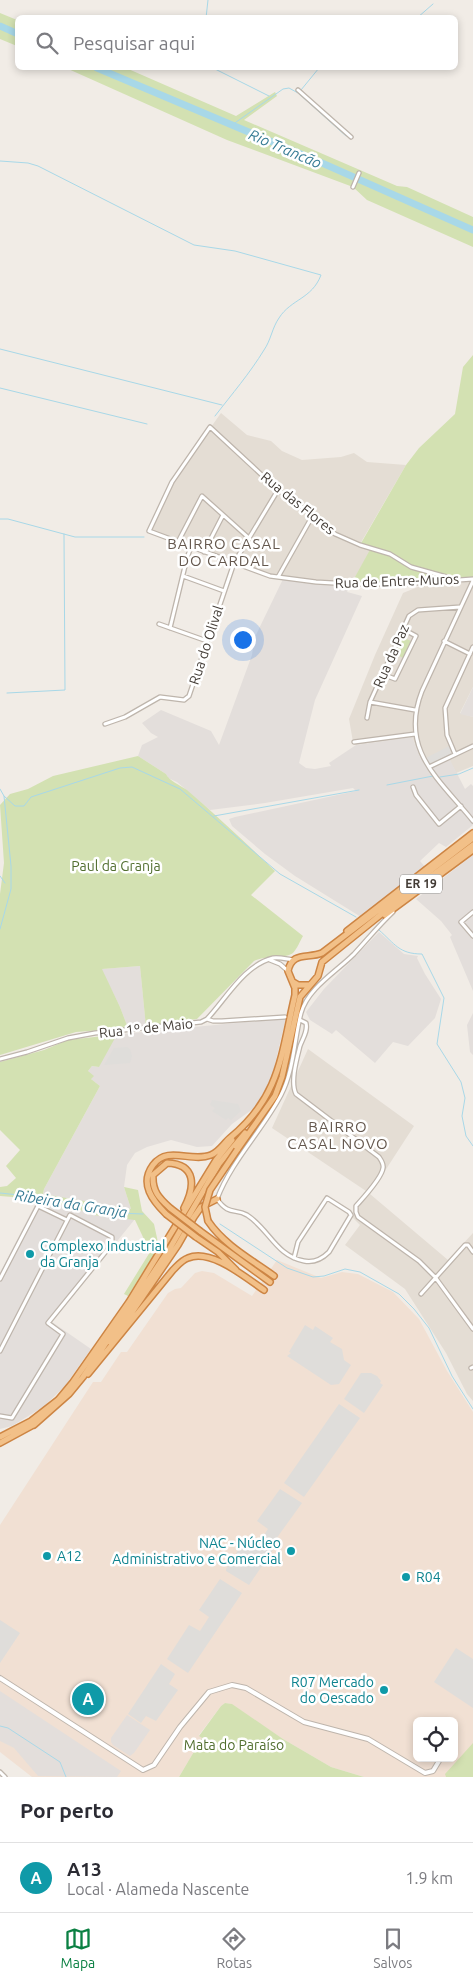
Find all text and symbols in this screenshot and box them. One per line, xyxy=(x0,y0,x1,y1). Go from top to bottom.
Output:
search box xyxy=(15,15,458,70)
icon: search xyxy=(33,29,61,57)
text: Pesquisar aqui xyxy=(73,32,195,54)
water label: Rio Trancão xyxy=(246,126,324,171)
street label: Rua das Flores xyxy=(258,468,338,538)
district label: BAIRRO CASAL DO CARDAL xyxy=(167,535,281,569)
street label: Rua de Entre-Muros xyxy=(335,571,459,591)
street label: Rua do Olival xyxy=(186,603,226,687)
street label: Rua da Paz xyxy=(370,622,412,690)
your location xyxy=(230,627,256,653)
park label: Paul da Granja xyxy=(71,858,161,874)
road number: ER 19 xyxy=(400,874,442,894)
street label: Rua 1º de Maio xyxy=(98,1015,194,1041)
district label: BAIRRO CASAL NOVO xyxy=(287,1118,389,1152)
water label: Ribeira da Granja xyxy=(14,1186,128,1221)
place label: Complexo Industrial da Granja xyxy=(40,1238,166,1270)
marker: Complexo Industrial da Granja xyxy=(24,1248,36,1260)
place label: NAC - Núcleo Administrativo e Comercial xyxy=(112,1535,281,1567)
marker: NAC - Núcleo Administrativo e Comercial xyxy=(285,1545,297,1557)
place label: A12 xyxy=(57,1548,82,1564)
marker: A12 xyxy=(41,1550,53,1562)
place label: R04 xyxy=(416,1569,441,1585)
marker: R04 xyxy=(400,1571,412,1583)
place label: R07 Mercado do Oescado xyxy=(291,1674,374,1706)
pin: A xyxy=(72,1680,104,1718)
marker: R07 Mercado do Oescado xyxy=(378,1684,390,1696)
map controls xyxy=(413,1717,458,1762)
button: locate xyxy=(413,1717,458,1762)
park label: Mata do Paraíso xyxy=(184,1737,284,1753)
text: Por perto xyxy=(20,1798,114,1822)
text: A13 xyxy=(67,1858,102,1880)
text: A xyxy=(30,1869,42,1887)
text: 1.9 km xyxy=(405,1869,453,1887)
text: Local · Alameda Nascente xyxy=(67,1880,249,1898)
tab: Mapa xyxy=(61,1925,95,1971)
tab: Rotas xyxy=(216,1925,252,1971)
tab: Salvos xyxy=(373,1925,412,1971)

